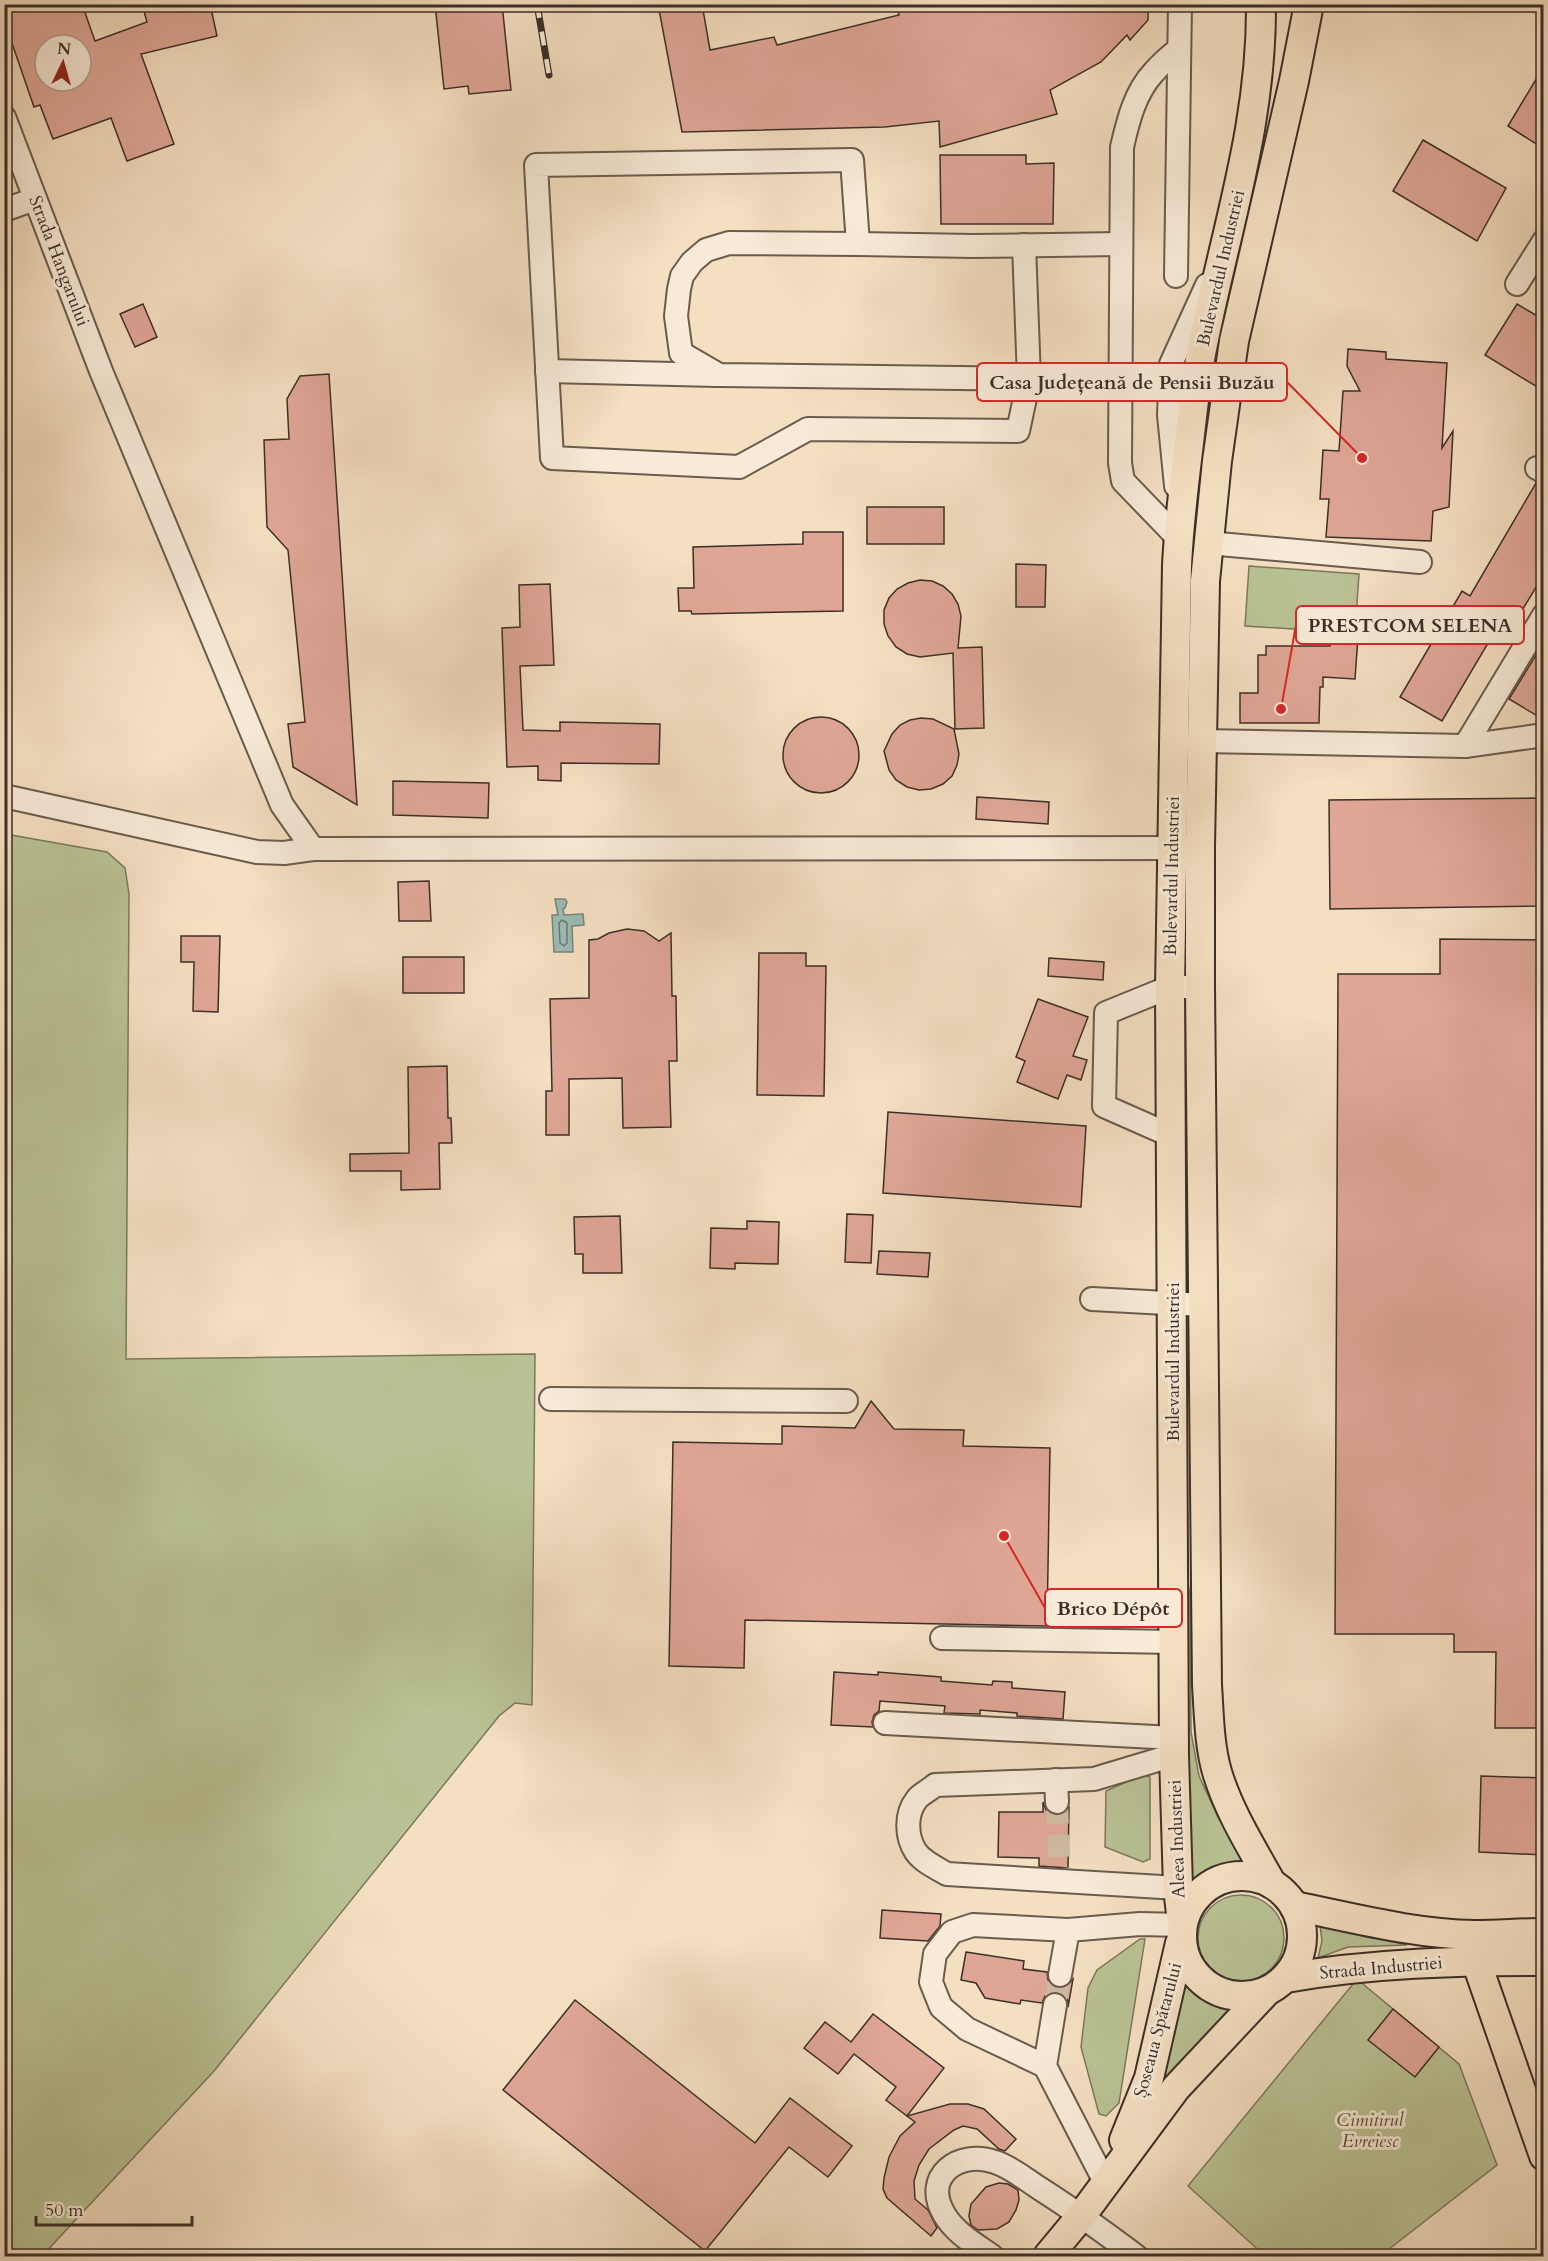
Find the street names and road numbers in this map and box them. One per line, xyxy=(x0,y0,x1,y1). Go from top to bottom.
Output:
street label: Bulevardul Industriei xyxy=(1191,187,1251,349)
street label: Strada Hangarului xyxy=(23,192,95,330)
street label: Bulevardul Industriei xyxy=(1158,796,1186,956)
street label: Bulevardul Industriei xyxy=(1161,1282,1186,1442)
street label: Aleea Industriei xyxy=(1162,1779,1192,1899)
street label: Strada Industriei xyxy=(1318,1950,1444,1986)
street label: Șoseaua Spătarului xyxy=(1128,1960,1188,2100)

